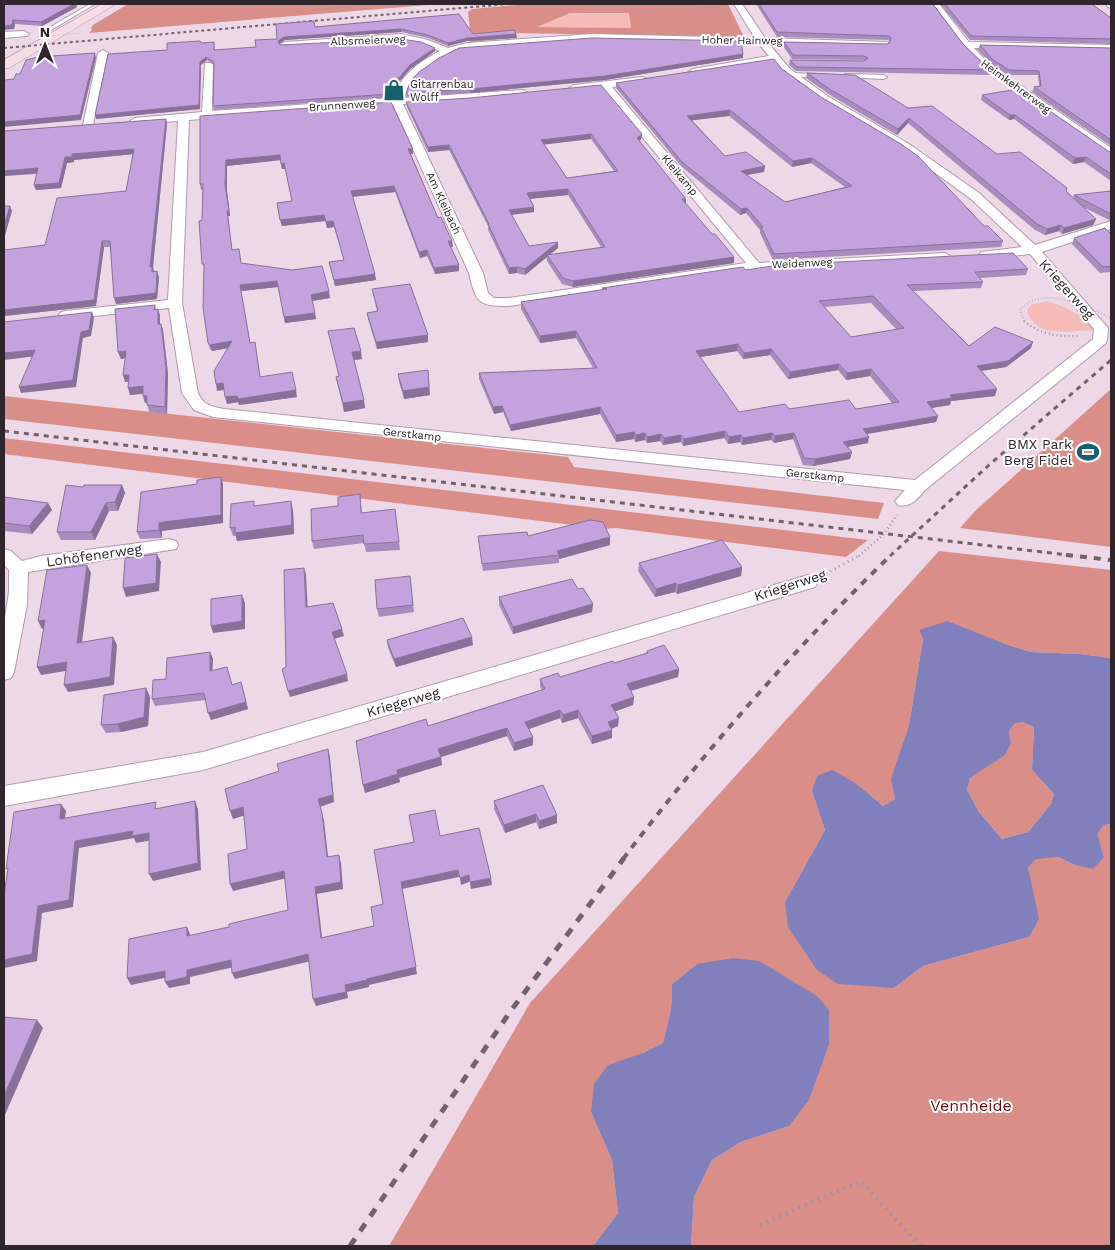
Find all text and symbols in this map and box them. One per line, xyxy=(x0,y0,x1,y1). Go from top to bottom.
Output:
north arrow xyxy=(20,20,70,70)
text: N xyxy=(40,24,50,40)
street label: Albsmeierweg xyxy=(330,33,406,48)
street label: Hoher Hainweg xyxy=(701,33,783,48)
street label: Heimkehrerweg xyxy=(978,57,1053,116)
shop icon: Gitarrenbau Wolff xyxy=(381,77,407,103)
place label: Gitarrenbau Wolff xyxy=(410,78,474,104)
street label: Brunnenweg xyxy=(308,97,376,114)
street label: Kleikamp xyxy=(659,152,701,199)
street label: Am Kleibach xyxy=(423,170,464,237)
street label: Weidenweg xyxy=(771,255,833,272)
street label: Kriegerweg xyxy=(1036,256,1098,323)
street label: Gerstkamp xyxy=(382,425,442,444)
place label: BMX Park Berg Fidel xyxy=(1004,436,1073,468)
sports icon: BMX Park Berg Fidel xyxy=(1075,439,1101,465)
street label: Gerstkamp xyxy=(785,466,845,485)
street label: Lohöfenerweg xyxy=(45,540,143,570)
street label: Kriegerweg xyxy=(752,566,829,604)
street label: Kriegerweg xyxy=(365,684,442,720)
park label: Vennheide xyxy=(930,1096,1012,1115)

